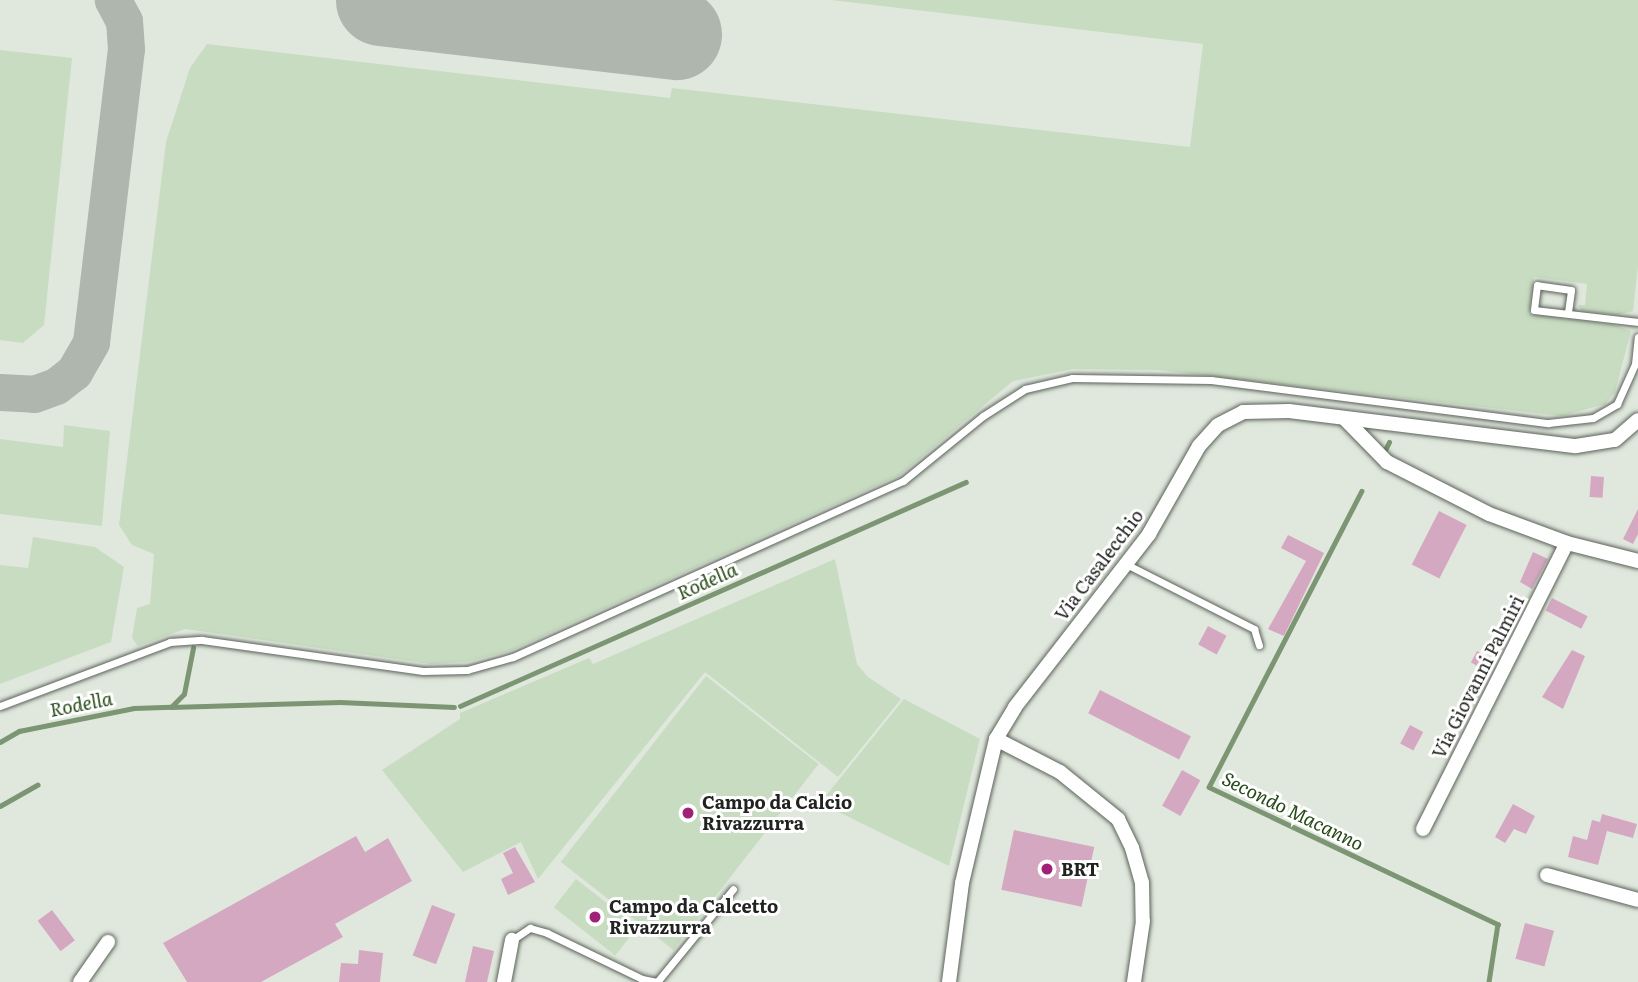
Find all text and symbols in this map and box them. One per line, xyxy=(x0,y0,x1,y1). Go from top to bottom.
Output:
street label: Via Casalecchio xyxy=(1050,505,1148,625)
water label: Rodella xyxy=(673,558,741,604)
street label: Via Giovanni Palmiri xyxy=(1428,592,1528,762)
water label: Rodella xyxy=(48,687,114,721)
water label: Secondo Macanno xyxy=(1219,767,1367,855)
place label: Campo da Calcio Rivazzurra xyxy=(702,792,852,834)
marker: Campo da Calcio Rivazzurra xyxy=(680,805,696,821)
place label: BRT xyxy=(1061,858,1099,880)
marker: BRT xyxy=(1039,861,1055,877)
place label: Campo da Calcetto Rivazzurra xyxy=(609,896,778,939)
marker: Campo da Calcetto Rivazzurra xyxy=(587,909,603,925)

